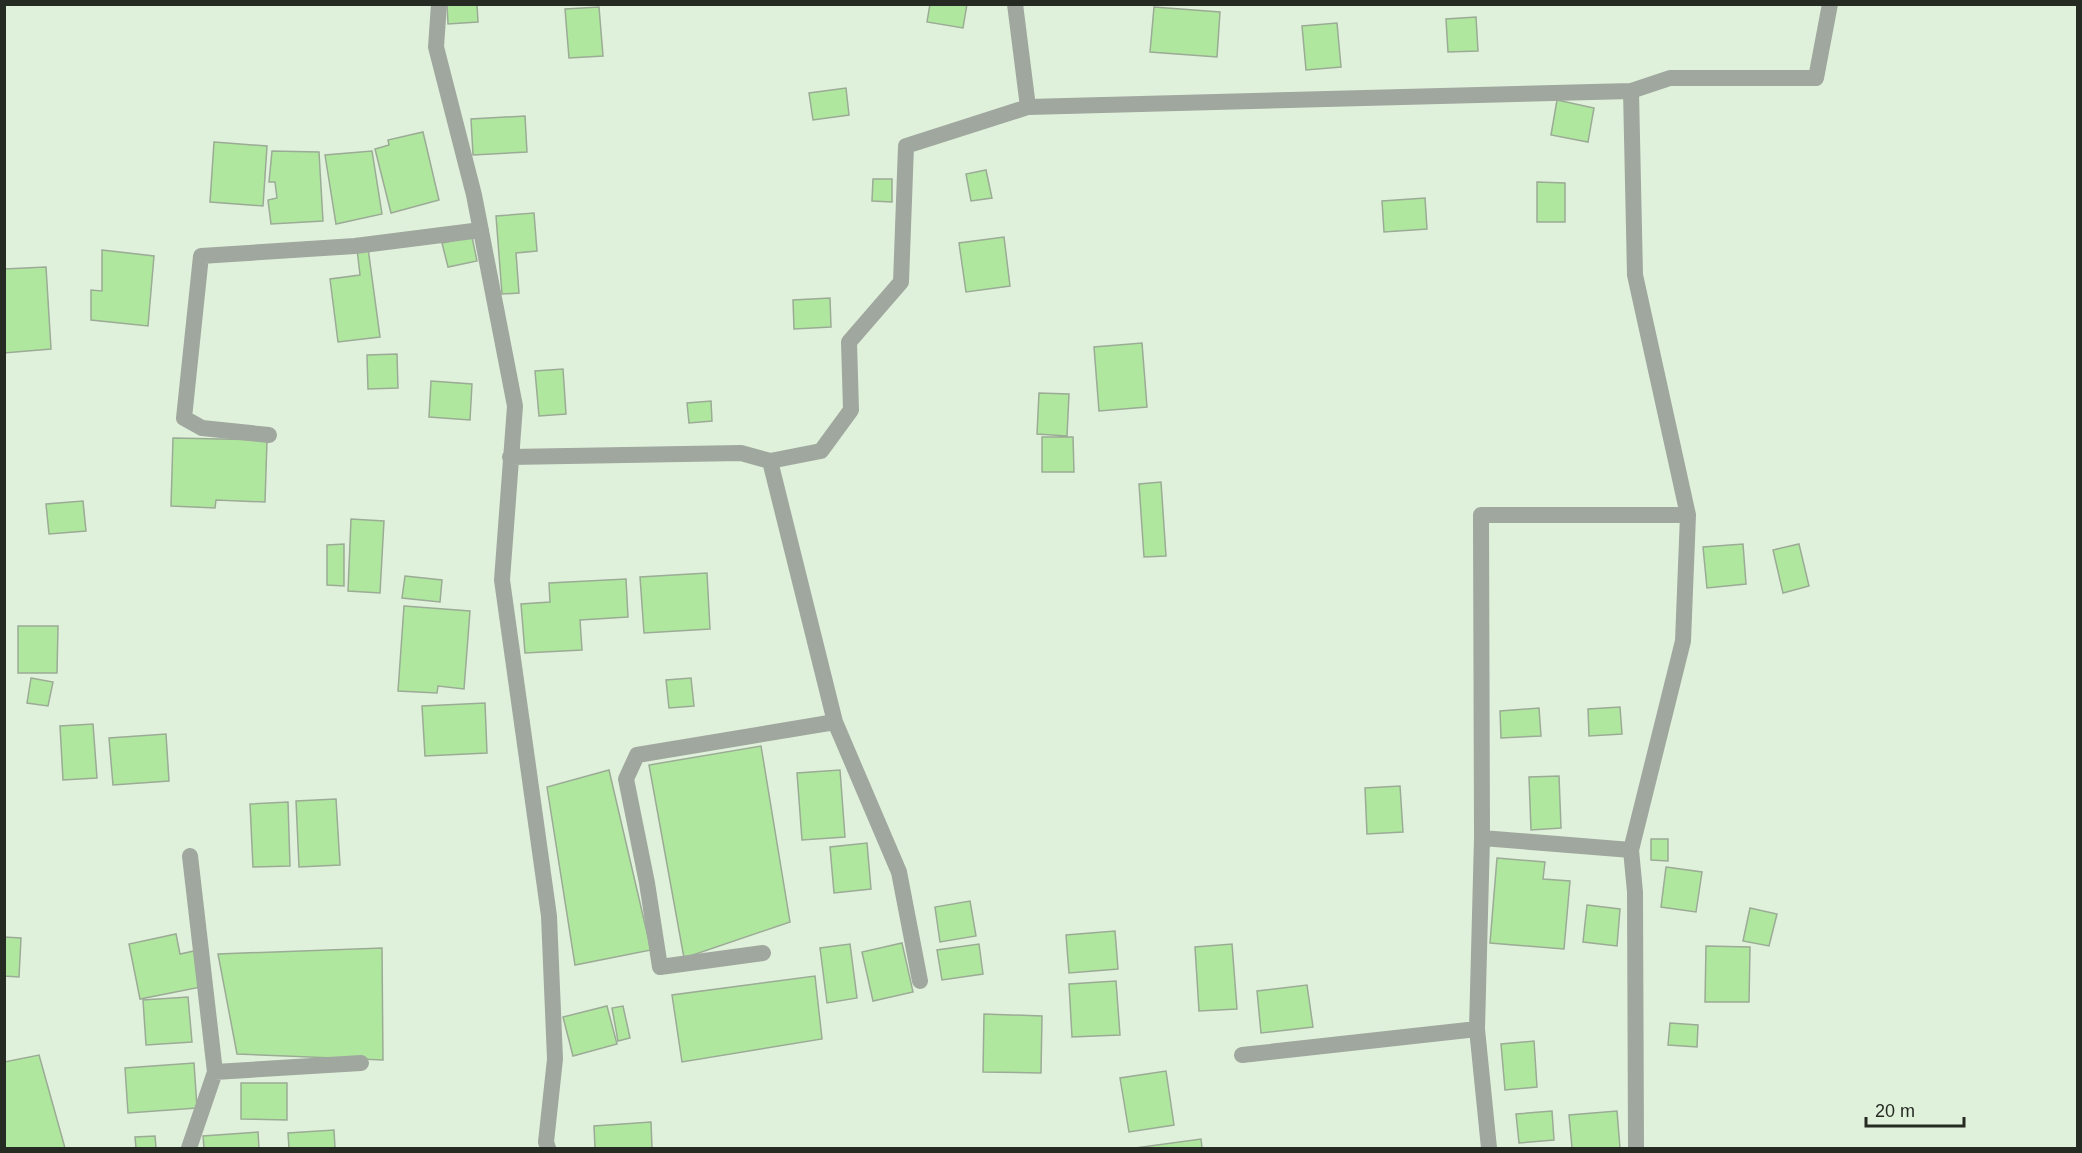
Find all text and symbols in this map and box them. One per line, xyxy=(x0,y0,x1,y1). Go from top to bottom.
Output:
scale bar xyxy=(1866,1090,1964,1128)
text: 20 m xyxy=(1875,1101,1915,1121)

